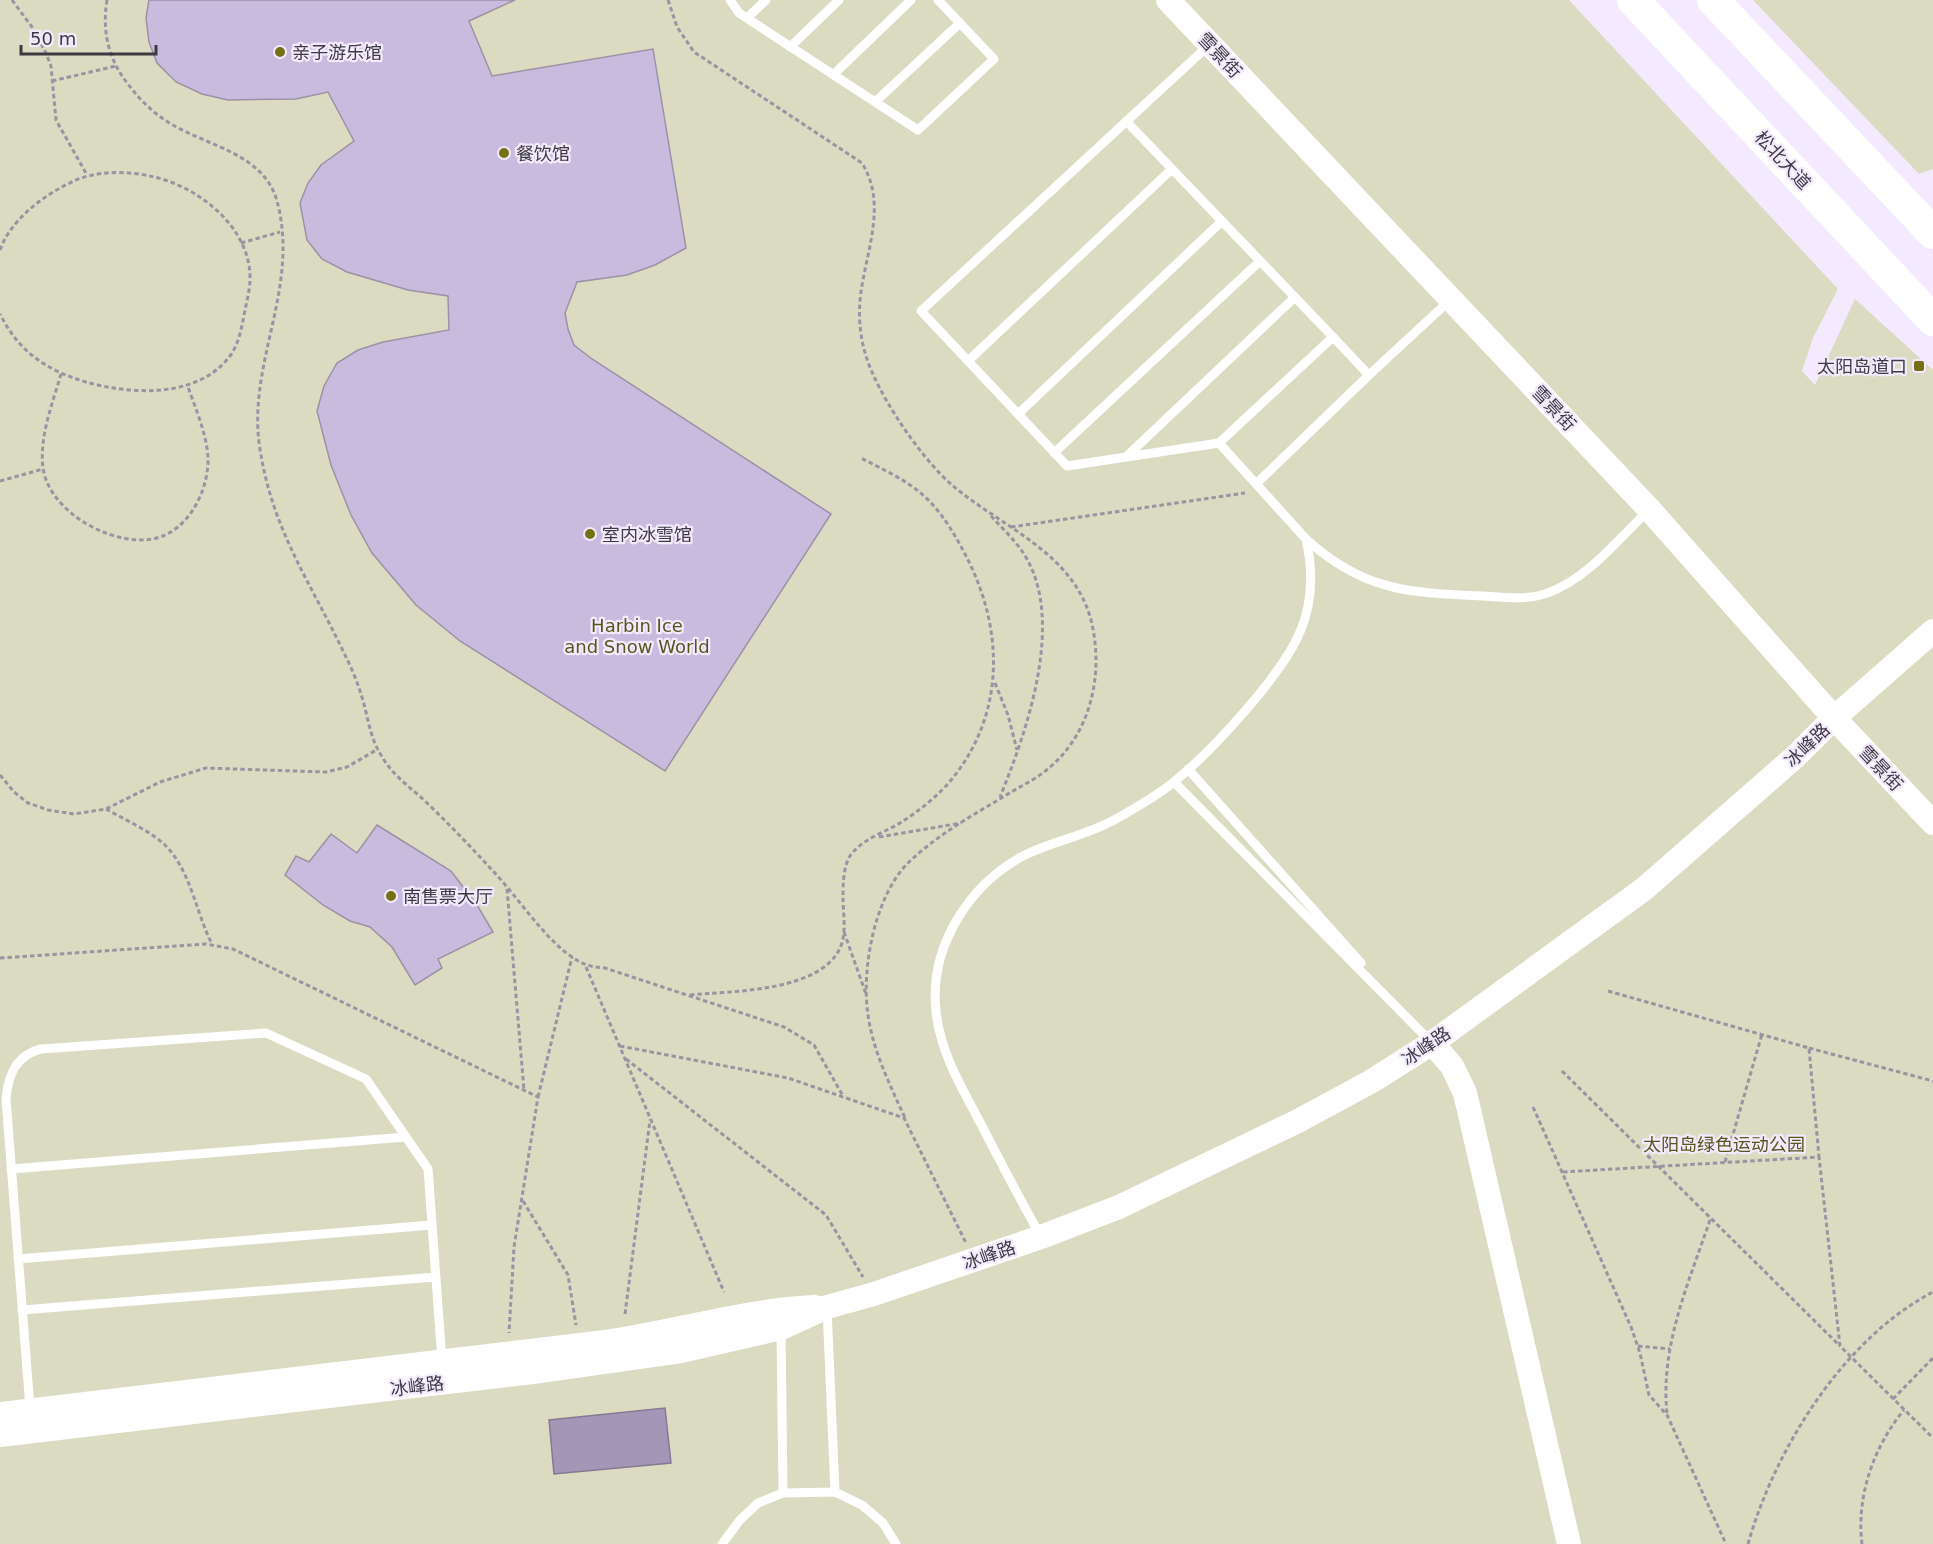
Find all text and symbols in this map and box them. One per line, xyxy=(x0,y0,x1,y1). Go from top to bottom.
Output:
scale bar xyxy=(21,18,156,56)
text: 50 m xyxy=(30,28,76,49)
street label: 雪景街 xyxy=(1194,28,1246,82)
place label: 亲子游乐馆 xyxy=(292,42,382,63)
marker: 亲子游乐馆 xyxy=(273,45,287,59)
street label: 松北大道 xyxy=(1751,127,1815,193)
place label: 餐饮馆 xyxy=(516,143,570,164)
marker: 餐饮馆 xyxy=(497,146,511,160)
place label: 太阳岛道口 xyxy=(1817,356,1907,377)
marker: 太阳岛道口 xyxy=(1912,359,1926,373)
street label: 雪景街 xyxy=(1528,381,1580,435)
place label: 室内冰雪馆 xyxy=(602,524,692,545)
marker: 室内冰雪馆 xyxy=(583,527,597,541)
park label: Harbin Ice and Snow World xyxy=(564,615,710,657)
street label: 冰峰路 xyxy=(1780,719,1834,771)
street label: 雪景街 xyxy=(1855,741,1907,795)
place label: 南售票大厅 xyxy=(403,886,493,907)
marker: 南售票大厅 xyxy=(384,889,398,903)
street label: 冰峰路 xyxy=(1398,1022,1454,1070)
park label: 太阳岛绿色运动公园 xyxy=(1643,1134,1805,1155)
street label: 冰峰路 xyxy=(960,1236,1018,1274)
street label: 冰峰路 xyxy=(389,1372,445,1400)

